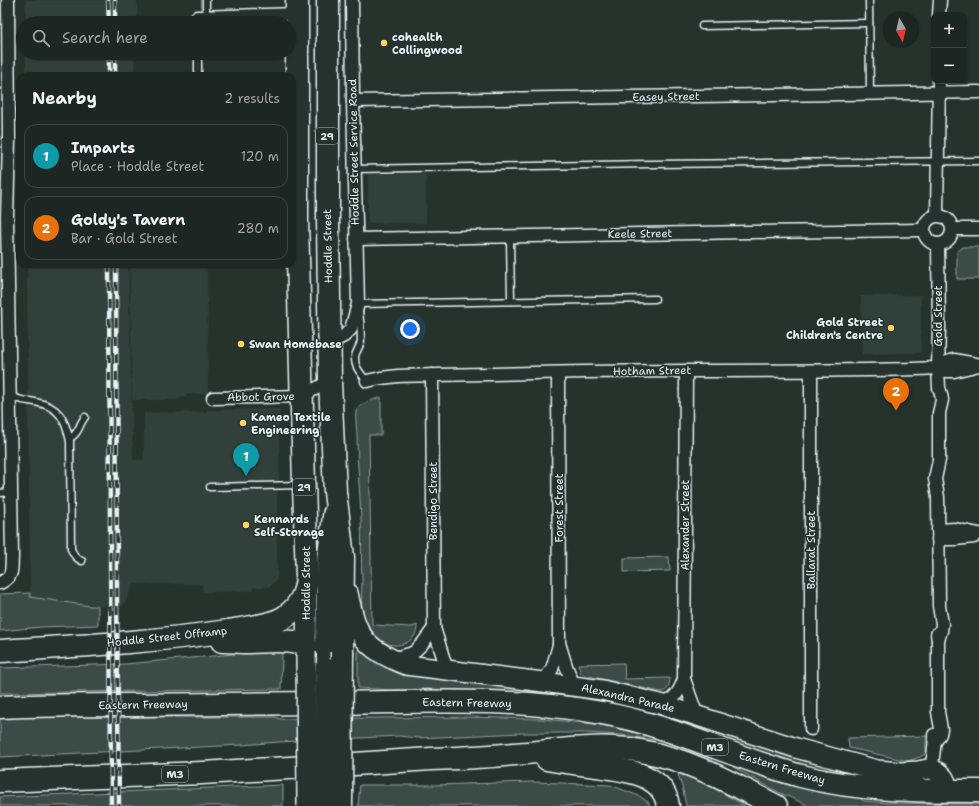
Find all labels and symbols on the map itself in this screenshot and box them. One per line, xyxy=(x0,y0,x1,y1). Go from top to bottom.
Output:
north arrow xyxy=(883,12,919,48)
place label: cohealth Collingwood xyxy=(392,30,463,58)
marker: cohealth Collingwood xyxy=(379,38,389,48)
street label: Hoddle Street Service Road xyxy=(345,79,363,225)
street label: Easey Street xyxy=(632,89,700,105)
road number: 29 xyxy=(316,128,338,144)
street label: Hoddle Street xyxy=(320,209,336,283)
street label: Keele Street xyxy=(608,226,673,242)
street label: Gold Street xyxy=(931,285,946,347)
place label: Gold Street Children's Centre xyxy=(786,315,884,343)
your location xyxy=(400,319,420,339)
marker: Gold Street Children's Centre xyxy=(886,323,896,333)
place label: Swan Homebase xyxy=(249,337,342,352)
marker: Swan Homebase xyxy=(236,339,246,349)
street label: Hotham Street xyxy=(613,363,691,379)
pin: 2 xyxy=(883,378,909,411)
street label: Abbot Grove xyxy=(227,389,295,405)
place label: Kameo Textile Engineering xyxy=(251,410,331,438)
marker: Kameo Textile Engineering xyxy=(238,418,248,428)
pin: 1 xyxy=(233,443,259,476)
street label: Bendigo Street xyxy=(426,462,441,540)
street label: Forest Street xyxy=(552,473,567,543)
road number: 29 xyxy=(293,479,315,495)
street label: Alexander Street xyxy=(678,479,693,570)
street label: Ballarat Street xyxy=(804,511,819,589)
place label: Kennards Self-Storage xyxy=(254,512,325,540)
marker: Kennards Self-Storage xyxy=(241,520,251,530)
street label: Hoddle Street xyxy=(299,546,314,620)
street label: Hoddle Street Offramp xyxy=(106,623,228,651)
street label: Alexandra Parade xyxy=(580,680,676,716)
street label: Eastern Freeway xyxy=(422,695,512,711)
street label: Eastern Freeway xyxy=(98,697,188,713)
road number: M3 xyxy=(702,739,728,755)
street label: Eastern Freeway xyxy=(737,748,827,788)
road number: M3 xyxy=(162,766,188,782)

